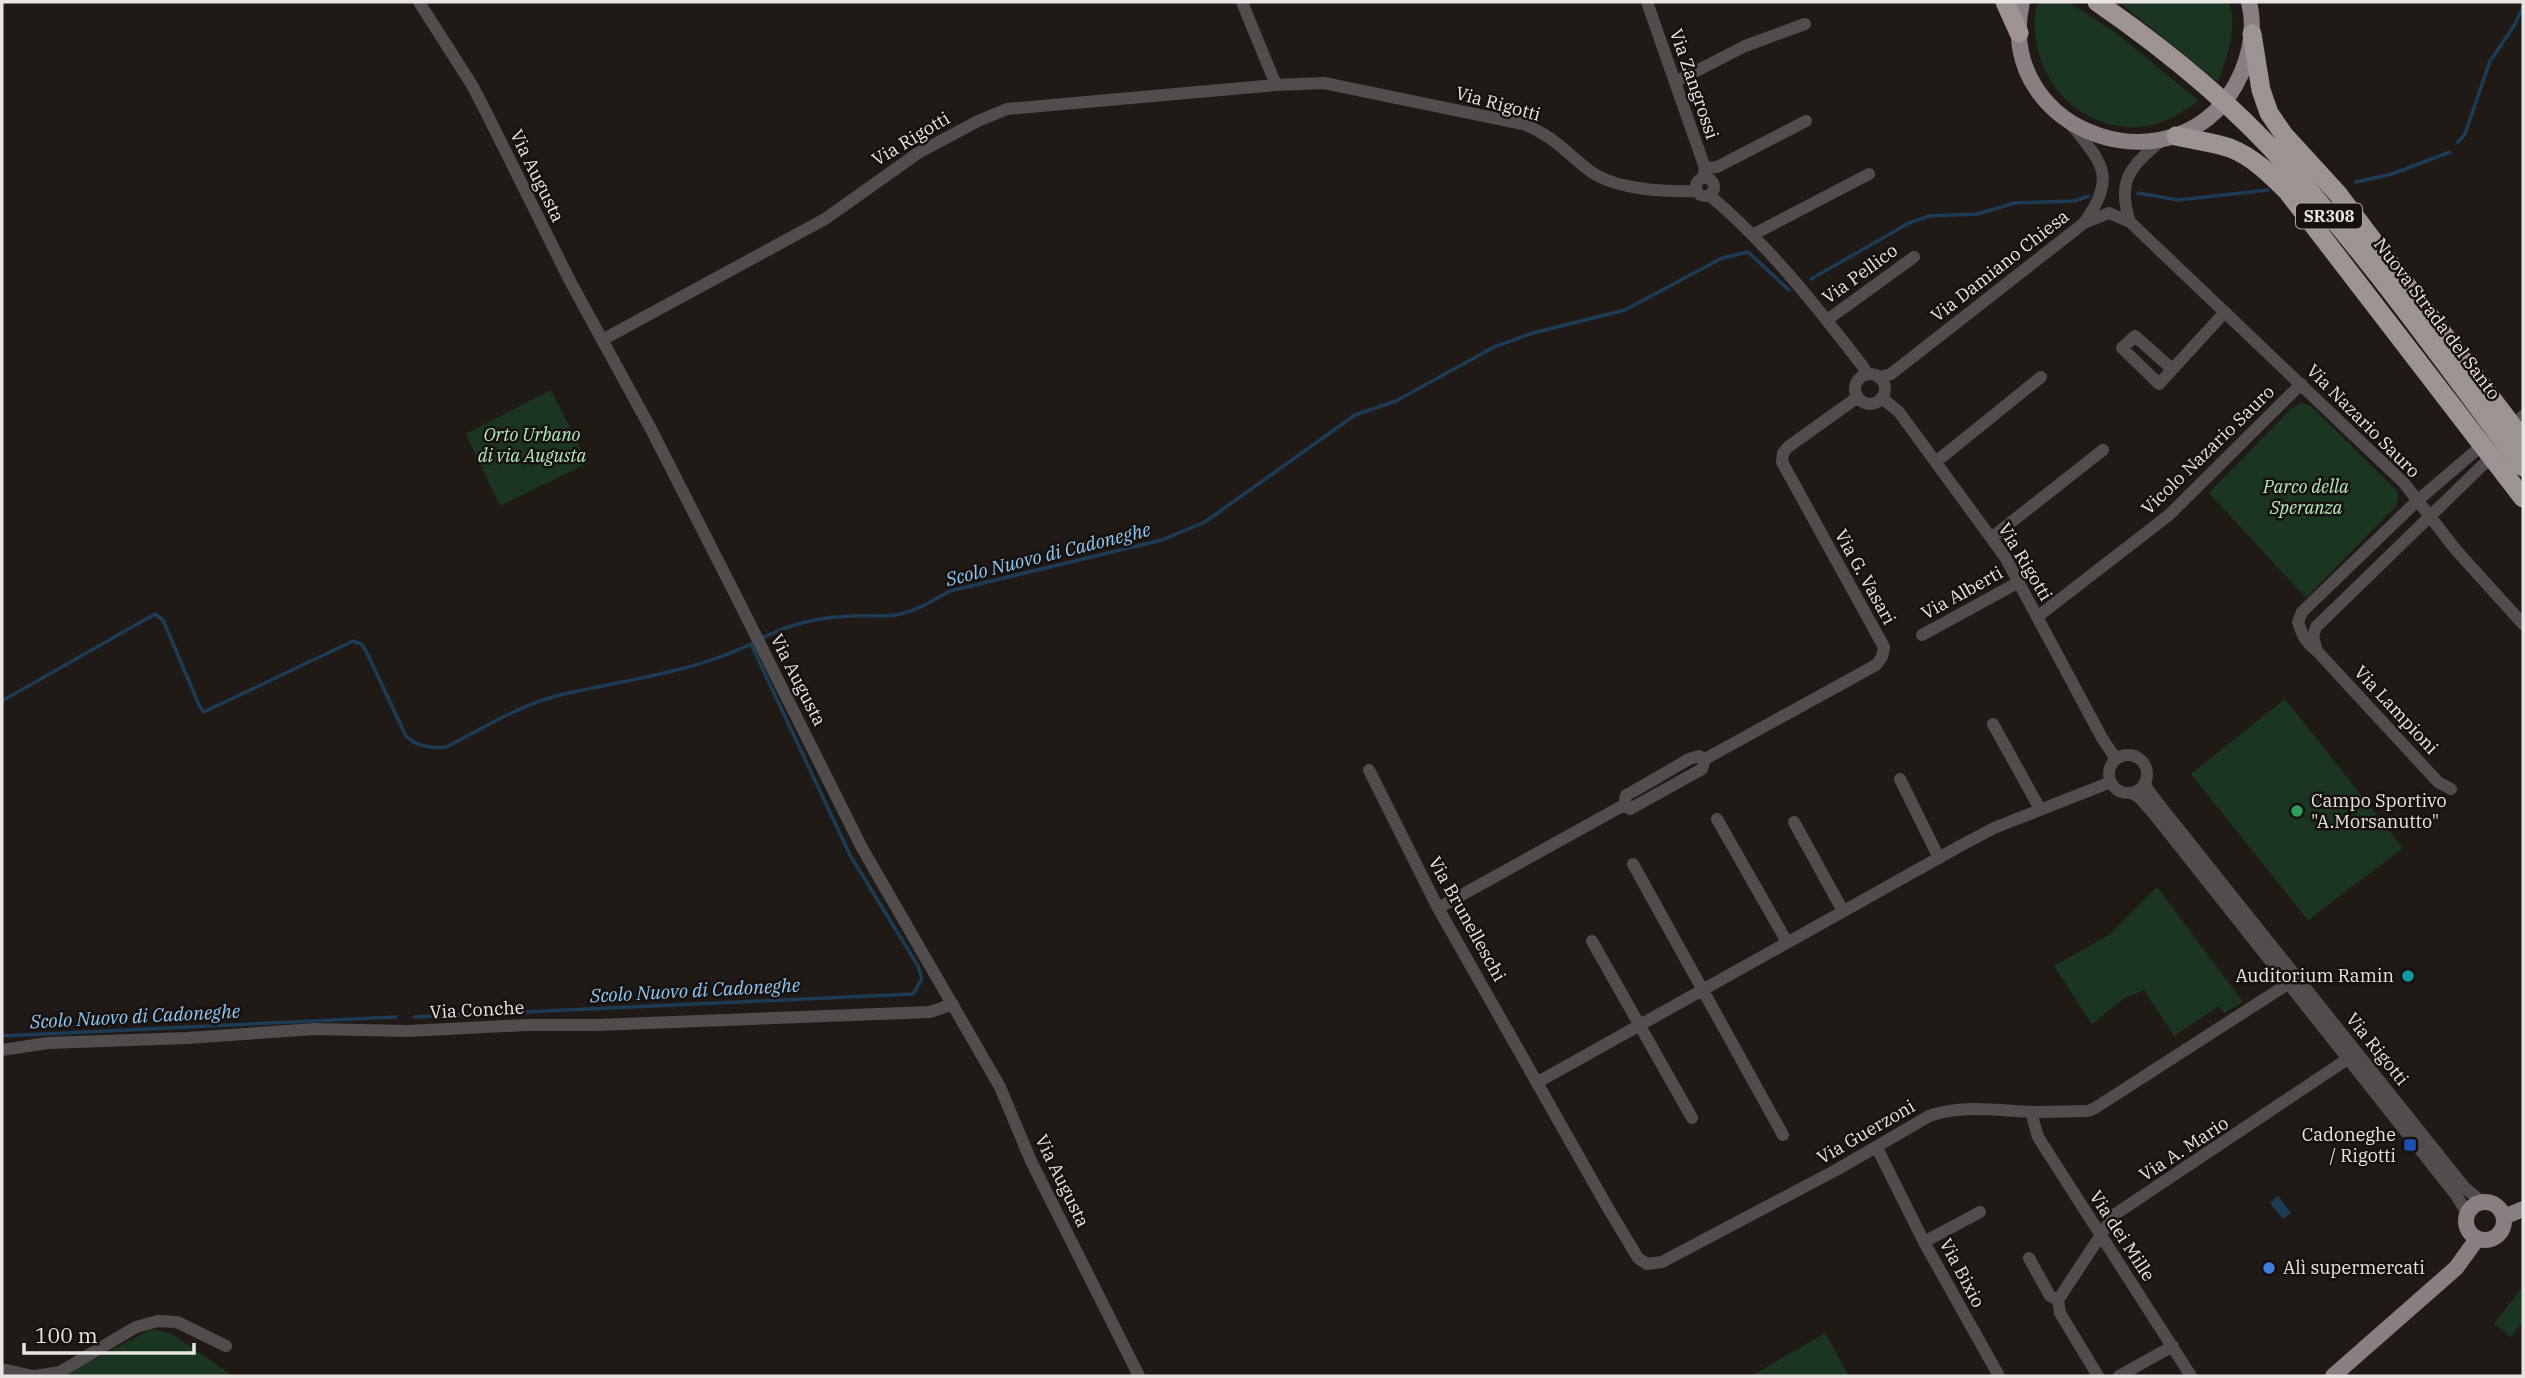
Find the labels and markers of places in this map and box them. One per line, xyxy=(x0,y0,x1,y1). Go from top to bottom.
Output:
place label: Campo Sportivo "A.Morsanutto" xyxy=(2311,789,2447,833)
marker: Campo Sportivo "A.Morsanutto" xyxy=(2289,803,2305,819)
place label: Auditorium Ramin xyxy=(2235,964,2394,987)
marker: Auditorium Ramin xyxy=(2400,968,2416,984)
place label: Cadoneghe / Rigotti xyxy=(2302,1123,2396,1167)
marker: Cadoneghe / Rigotti xyxy=(2402,1137,2418,1153)
place label: Alì supermercati xyxy=(2283,1256,2425,1279)
marker: Alì supermercati xyxy=(2261,1260,2277,1276)

